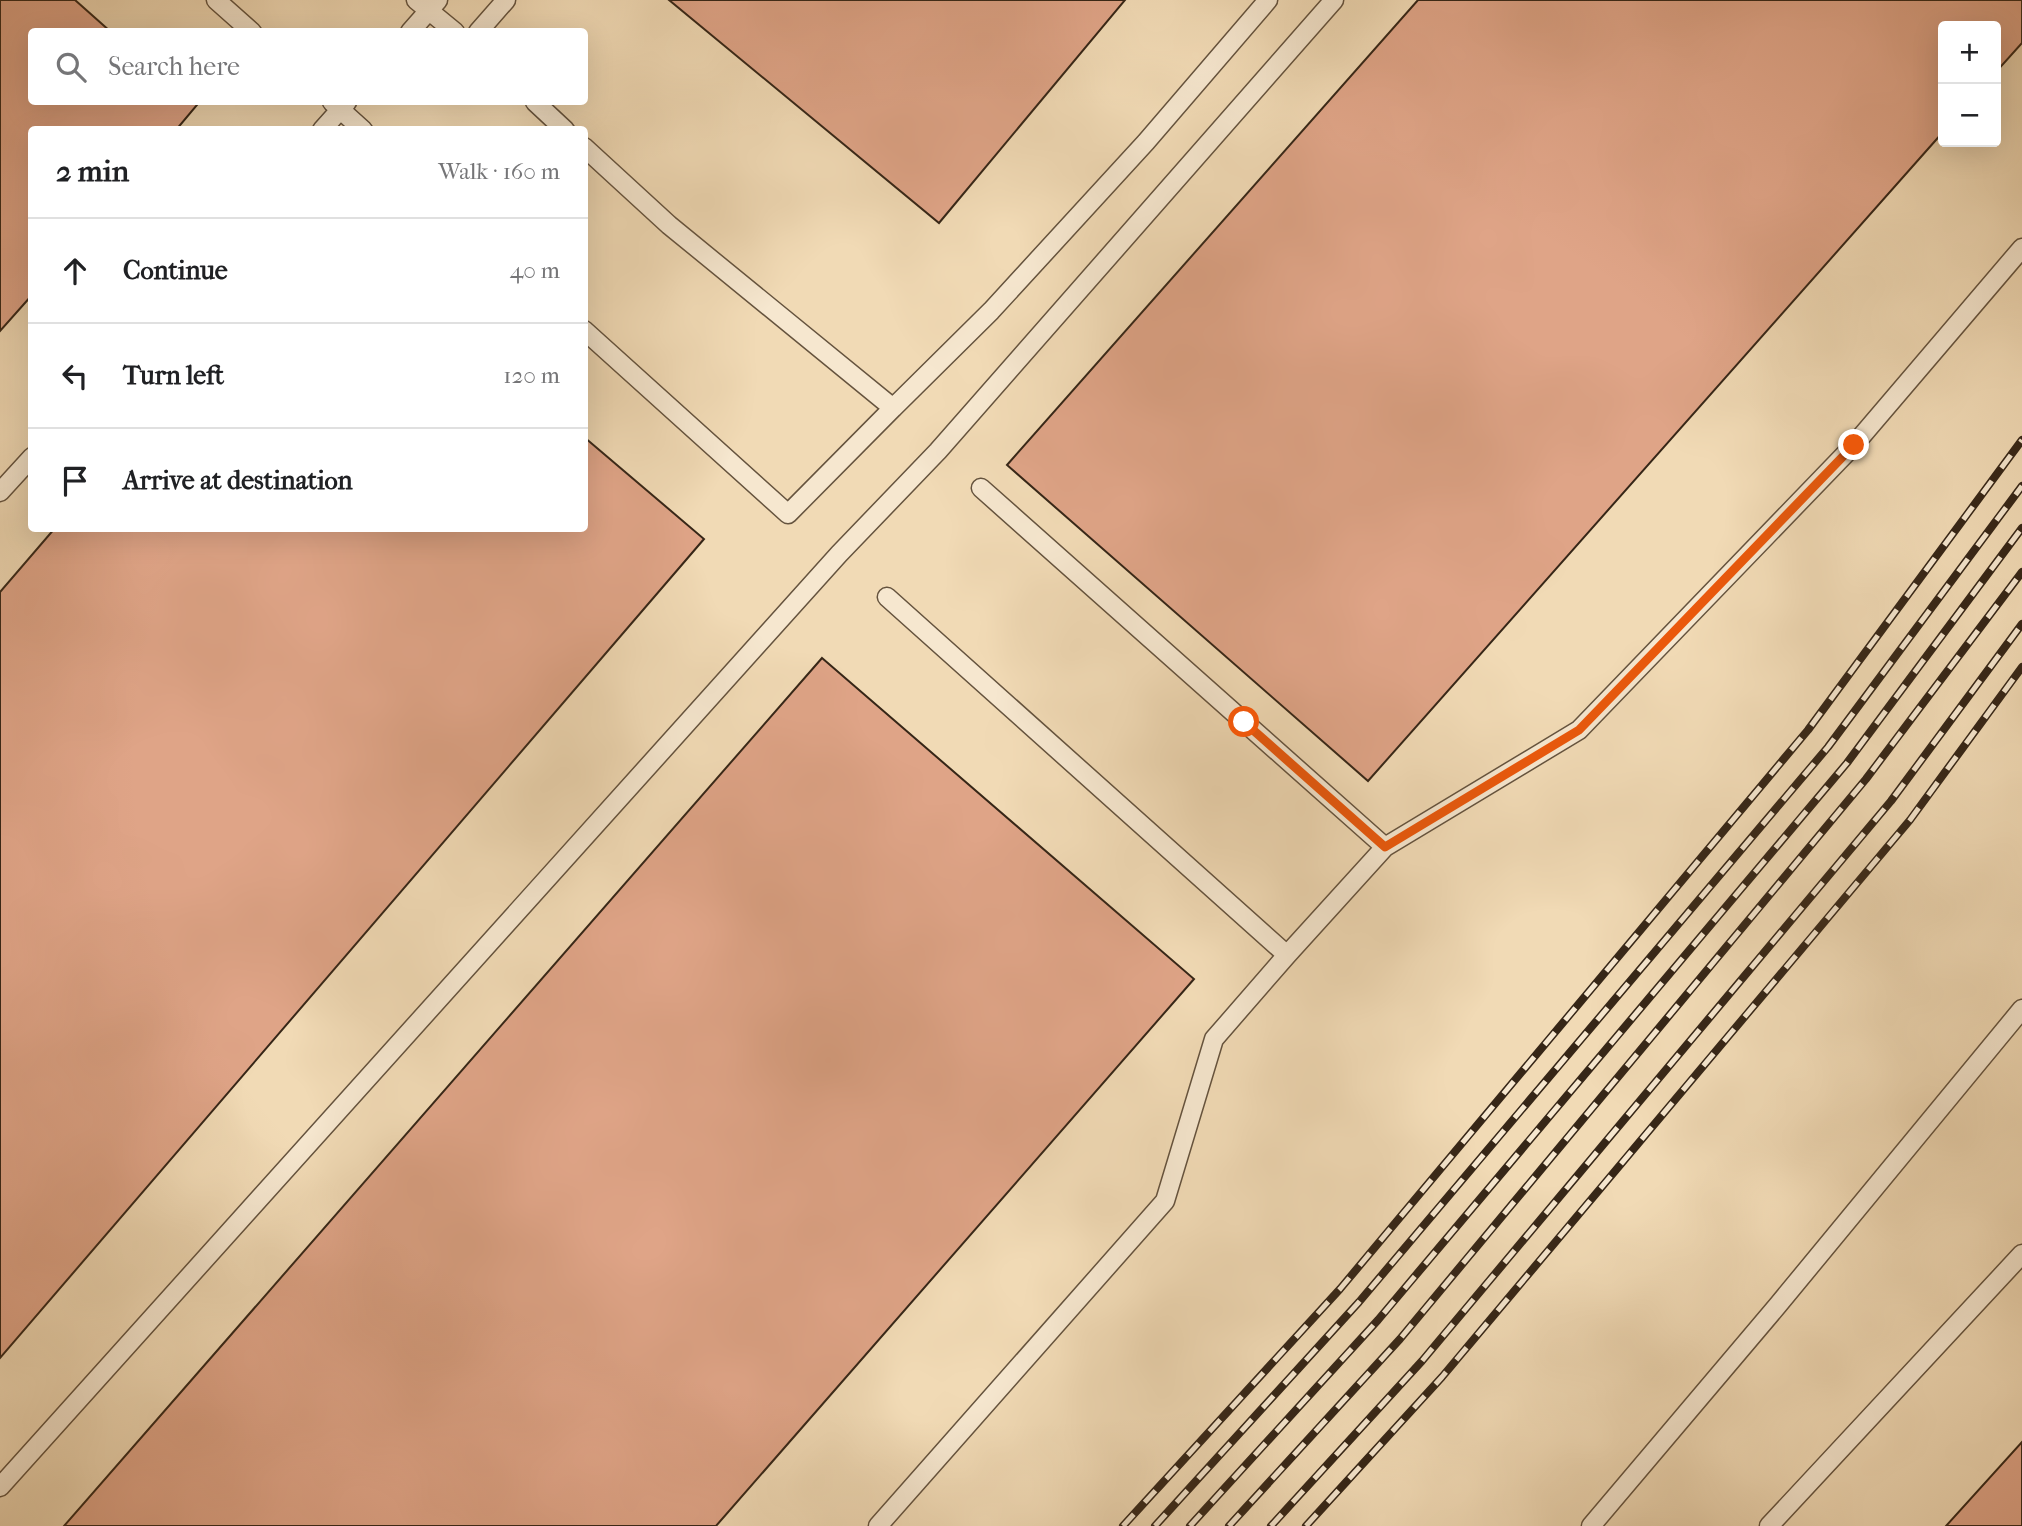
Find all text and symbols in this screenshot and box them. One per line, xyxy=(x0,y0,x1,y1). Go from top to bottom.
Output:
map controls xyxy=(1938,21,2001,147)
button: + xyxy=(1938,21,2001,84)
search box xyxy=(28,28,588,105)
icon: search xyxy=(52,48,90,86)
text: Search here xyxy=(108,51,240,82)
button: − xyxy=(1938,84,2001,147)
text: 2 min xyxy=(56,154,129,189)
text: Walk · 160 m xyxy=(438,158,560,185)
icon: ahead xyxy=(56,252,94,290)
text: Continue xyxy=(123,255,228,286)
text: 40 m xyxy=(510,257,560,284)
icon: left xyxy=(56,357,94,395)
text: Turn left xyxy=(123,360,224,391)
text: 120 m xyxy=(503,362,560,389)
route end xyxy=(1838,429,1869,460)
icon: arrive xyxy=(56,462,94,500)
text: Arrive at destination xyxy=(123,465,353,496)
route start xyxy=(1228,706,1259,737)

